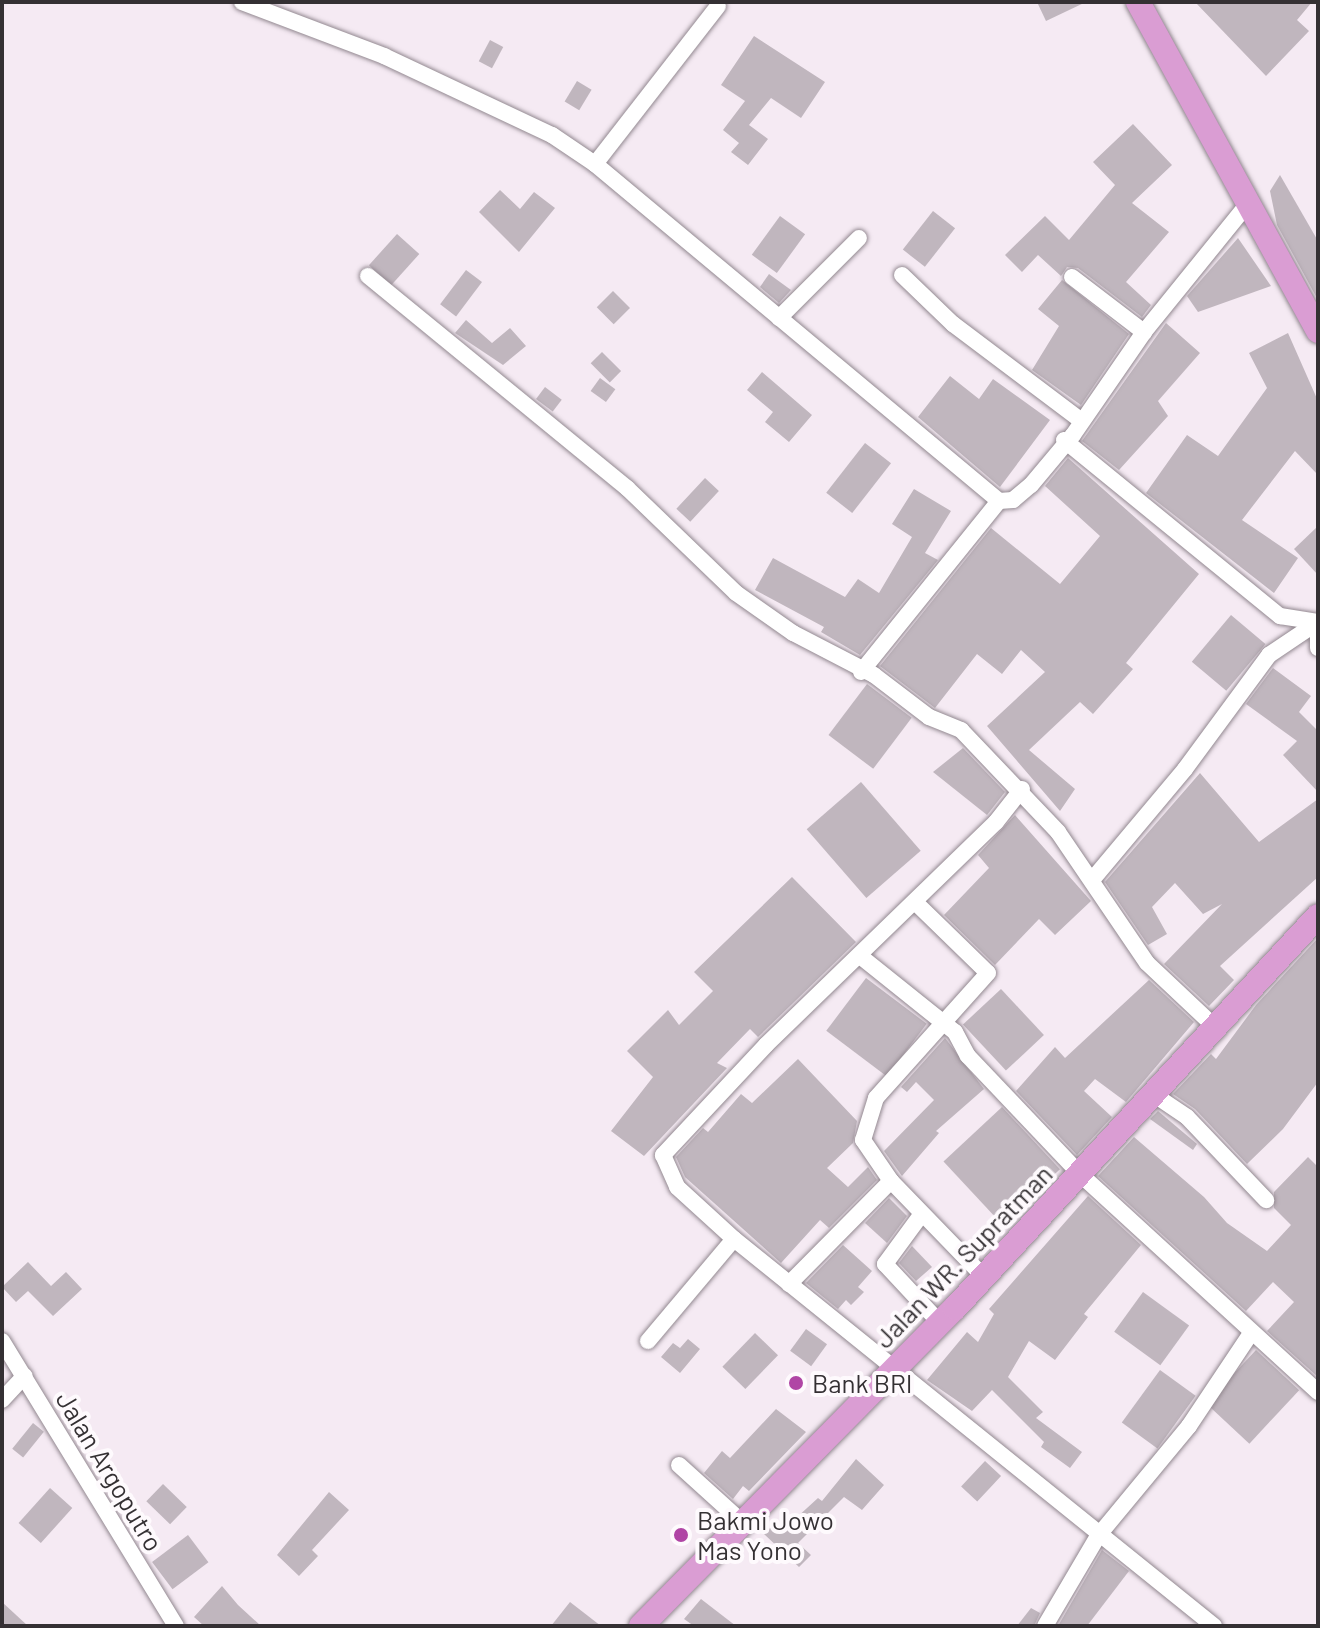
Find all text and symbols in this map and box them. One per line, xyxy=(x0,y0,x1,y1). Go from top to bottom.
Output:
street label: Jalan WR. Supratman xyxy=(868,1158,1058,1354)
place label: Bank BRI xyxy=(812,1367,913,1399)
marker: Bank BRI xyxy=(787,1374,805,1392)
street label: Jalan Argoputro xyxy=(50,1385,170,1557)
place label: Bakmi Jowo Mas Yono xyxy=(697,1504,834,1566)
marker: Bakmi Jowo Mas Yono xyxy=(672,1526,690,1544)

